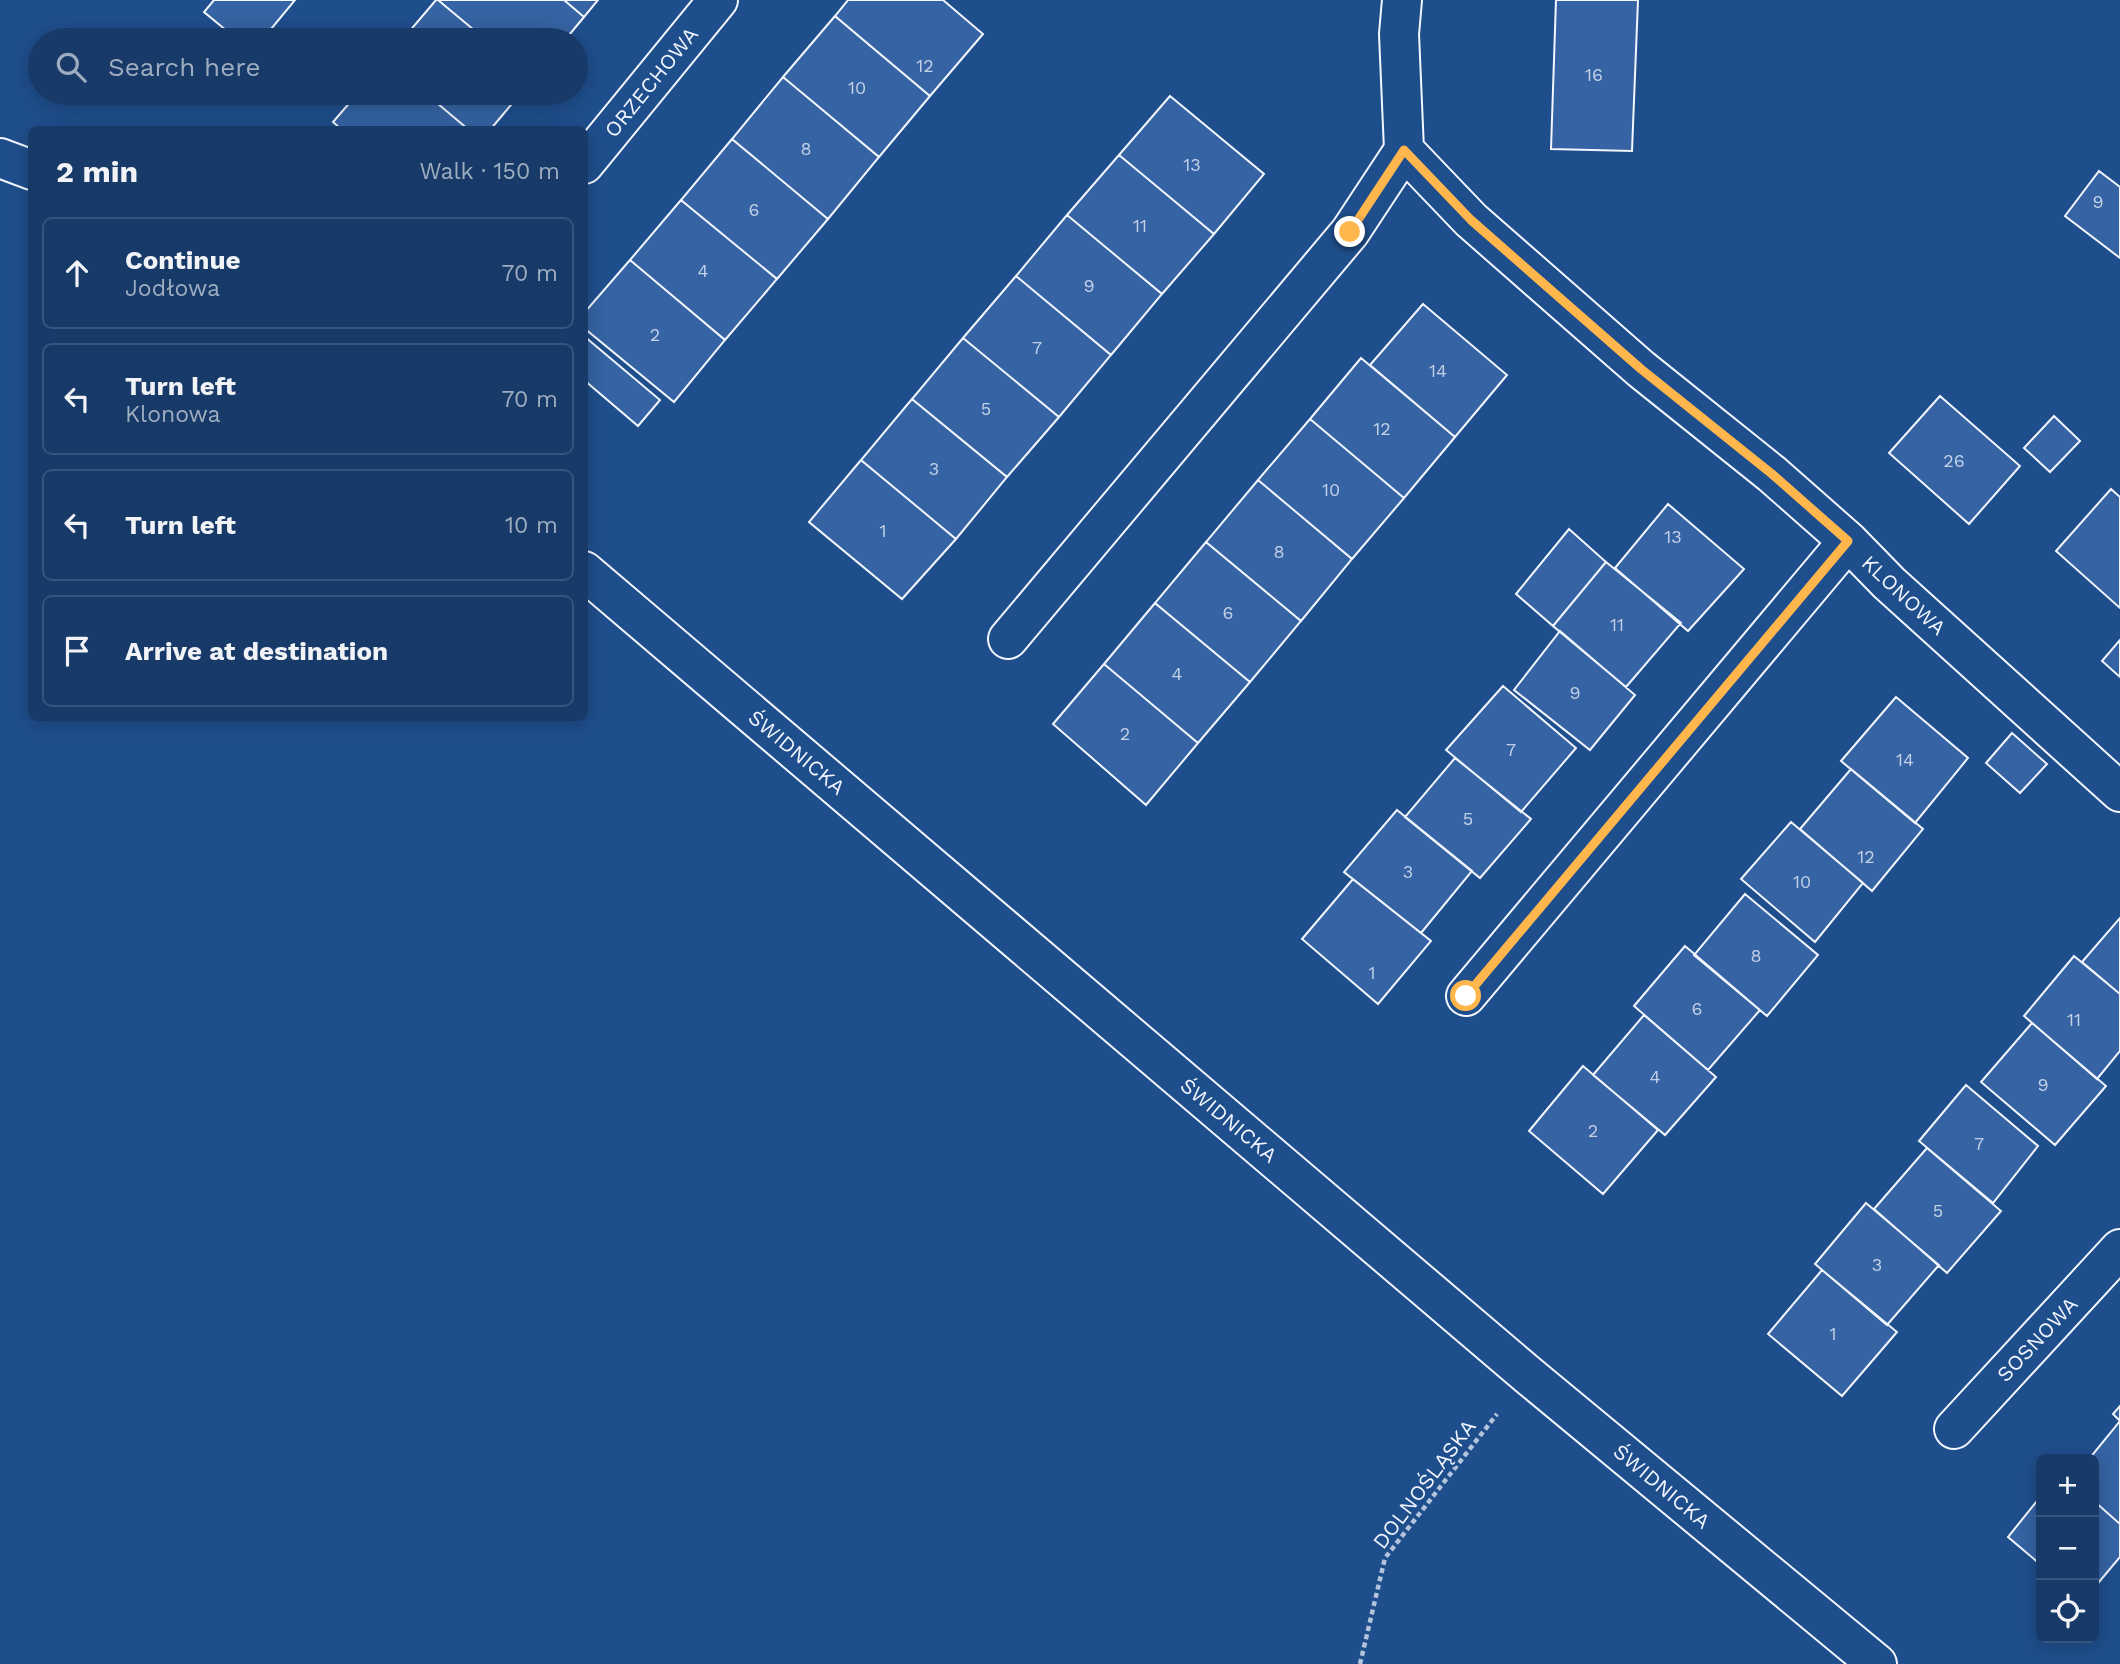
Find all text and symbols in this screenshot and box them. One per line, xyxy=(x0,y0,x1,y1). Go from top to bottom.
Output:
street label: ORZECHOWA xyxy=(599,22,703,142)
search box xyxy=(28,28,588,105)
icon: search xyxy=(52,48,90,86)
text: Search here xyxy=(108,52,260,82)
house number: 12 xyxy=(916,55,934,76)
house number: 16 xyxy=(1585,64,1603,85)
house number: 10 xyxy=(848,77,866,98)
house number: 8 xyxy=(800,138,812,159)
text: 2 min xyxy=(56,154,138,189)
house number: 13 xyxy=(1183,154,1201,175)
text: Walk · 150 m xyxy=(419,158,560,185)
house number: 9 xyxy=(2092,191,2104,212)
house number: 6 xyxy=(749,199,759,220)
house number: 11 xyxy=(1133,215,1147,236)
route end xyxy=(1334,216,1365,247)
text: Continue xyxy=(125,245,241,275)
icon: ahead xyxy=(58,254,96,292)
text: 70 m xyxy=(501,260,558,287)
house number: 4 xyxy=(698,260,709,281)
text: Jodłowa xyxy=(125,275,220,302)
house number: 9 xyxy=(1083,275,1095,296)
house number: 2 xyxy=(650,324,660,345)
house number: 7 xyxy=(1032,337,1042,358)
house number: 14 xyxy=(1429,360,1447,381)
text: Turn left xyxy=(125,371,236,401)
icon: left xyxy=(58,380,96,418)
text: 70 m xyxy=(501,386,558,413)
house number: 5 xyxy=(981,398,991,419)
text: Klonowa xyxy=(125,401,221,428)
house number: 12 xyxy=(1373,418,1391,439)
house number: 26 xyxy=(1943,450,1965,471)
house number: 3 xyxy=(929,458,939,479)
house number: 10 xyxy=(1322,479,1340,500)
icon: left xyxy=(58,506,96,544)
text: Turn left xyxy=(125,510,236,540)
text: 10 m xyxy=(505,512,558,539)
house number: 1 xyxy=(879,520,887,541)
house number: 13 xyxy=(1664,526,1682,547)
house number: 8 xyxy=(1273,541,1285,562)
street label: KLONOWA xyxy=(1857,550,1951,640)
house number: 6 xyxy=(1223,602,1233,623)
house number: 11 xyxy=(1610,614,1624,635)
icon: arrive xyxy=(58,632,96,670)
text: Arrive at destination xyxy=(125,636,388,666)
house number: 4 xyxy=(1172,663,1183,684)
house number: 9 xyxy=(1569,682,1581,703)
street label: ŚWIDNICKA xyxy=(744,704,851,800)
house number: 2 xyxy=(1120,723,1130,744)
house number: 7 xyxy=(1506,739,1516,760)
house number: 14 xyxy=(1896,749,1914,770)
house number: 5 xyxy=(1463,808,1473,829)
house number: 12 xyxy=(1857,846,1875,867)
house number: 3 xyxy=(1403,861,1413,882)
house number: 10 xyxy=(1793,871,1811,892)
house number: 8 xyxy=(1750,945,1762,966)
house number: 1 xyxy=(1368,962,1376,983)
route start xyxy=(1450,980,1481,1011)
house number: 6 xyxy=(1692,998,1702,1019)
house number: 11 xyxy=(2067,1009,2081,1030)
house number: 4 xyxy=(1650,1066,1661,1087)
street label: ŚWIDNICKA xyxy=(1176,1072,1283,1168)
house number: 9 xyxy=(2037,1074,2049,1095)
house number: 2 xyxy=(1588,1120,1598,1141)
house number: 7 xyxy=(1974,1133,1984,1154)
house number: 5 xyxy=(1933,1200,1943,1221)
house number: 3 xyxy=(1872,1254,1882,1275)
street label: SOSNOWA xyxy=(1991,1291,2083,1387)
house number: 1 xyxy=(1829,1323,1837,1344)
street label: DOLNOŚLĄSKA xyxy=(1367,1414,1481,1554)
street label: ŚWIDNICKA xyxy=(1609,1438,1716,1534)
map controls xyxy=(2036,1454,2099,1643)
button: + xyxy=(2036,1454,2099,1517)
button: − xyxy=(2036,1517,2099,1580)
button: locate xyxy=(2036,1580,2099,1643)

